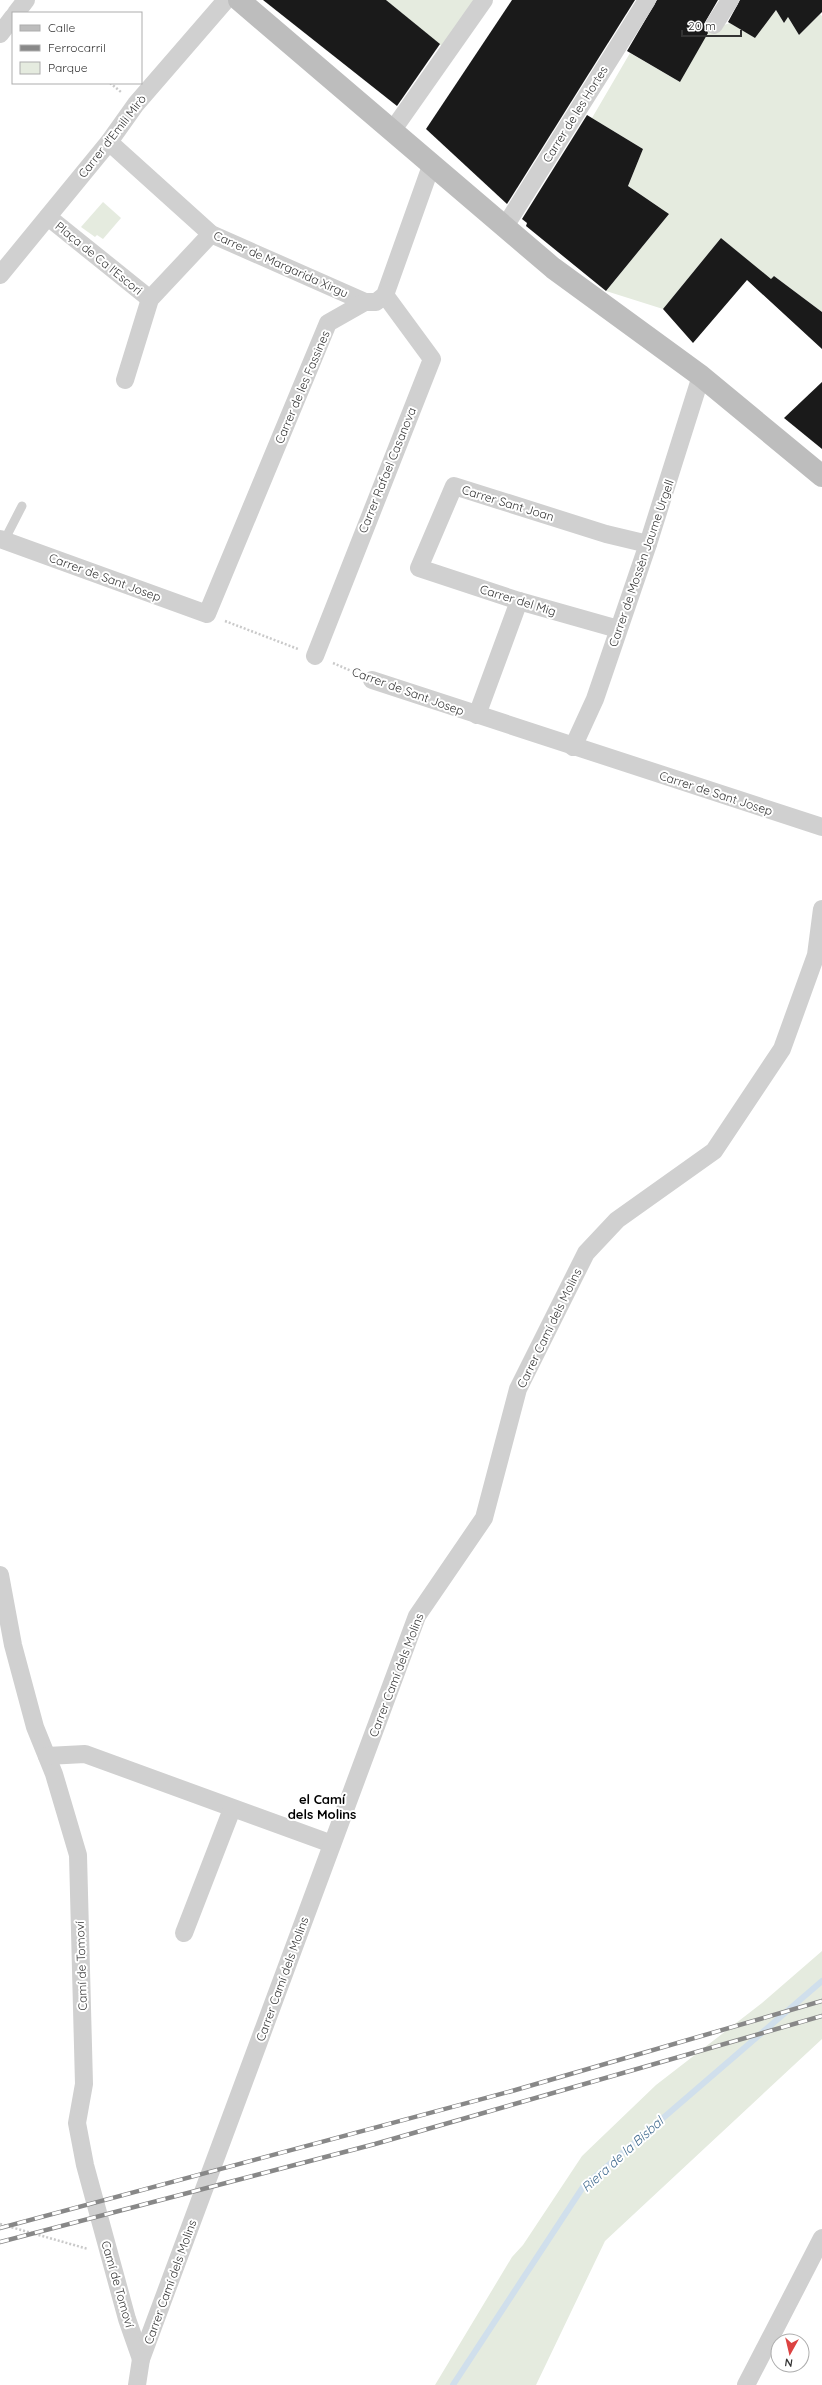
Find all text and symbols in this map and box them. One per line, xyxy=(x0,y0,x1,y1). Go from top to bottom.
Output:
legend xyxy=(12,12,142,84)
scale bar xyxy=(682,12,741,38)
text: 20 m xyxy=(688,18,716,33)
text: Calle xyxy=(48,20,76,35)
text: Ferrocarril xyxy=(48,40,106,55)
text: Parque xyxy=(48,60,88,75)
street label: Carrer de les Hortes xyxy=(539,63,611,165)
street label: Carrer d'Emili Mirò xyxy=(75,91,149,181)
street label: Plaça de Ca l'Escori xyxy=(52,218,146,298)
street label: Carrer de Margarida Xirgu xyxy=(211,227,351,301)
street label: Carrer de les Fassines xyxy=(271,328,333,446)
street label: Carrer Rafael Casanova xyxy=(355,405,419,535)
street label: Carrer de Mossèn Jaume Urgell xyxy=(605,477,677,649)
street label: Carrer Sant Joan xyxy=(460,482,556,524)
street label: Carrer de Sant Josep xyxy=(47,550,163,604)
street label: Carrer del Mig xyxy=(478,581,558,619)
street label: Carrer de Sant Josep xyxy=(350,664,466,718)
street label: Carrer de Sant Josep xyxy=(657,768,775,818)
street label: Carrer Camí dels Molins xyxy=(513,1265,585,1390)
street label: Carrer Camí dels Molins xyxy=(365,1611,427,1739)
district label: el Camí dels Molins xyxy=(288,1791,356,1822)
street label: Carrer Camí dels Molins xyxy=(252,1914,312,2043)
street label: Camí de Tomoví xyxy=(72,1921,90,2011)
water label: Riera de la Bisbal xyxy=(578,2112,668,2195)
street label: Carrer Camí dels Molins xyxy=(140,2217,200,2346)
street label: Camí de Tomoví xyxy=(98,2239,138,2329)
north arrow xyxy=(770,2333,810,2373)
text: N xyxy=(784,2355,794,2370)

